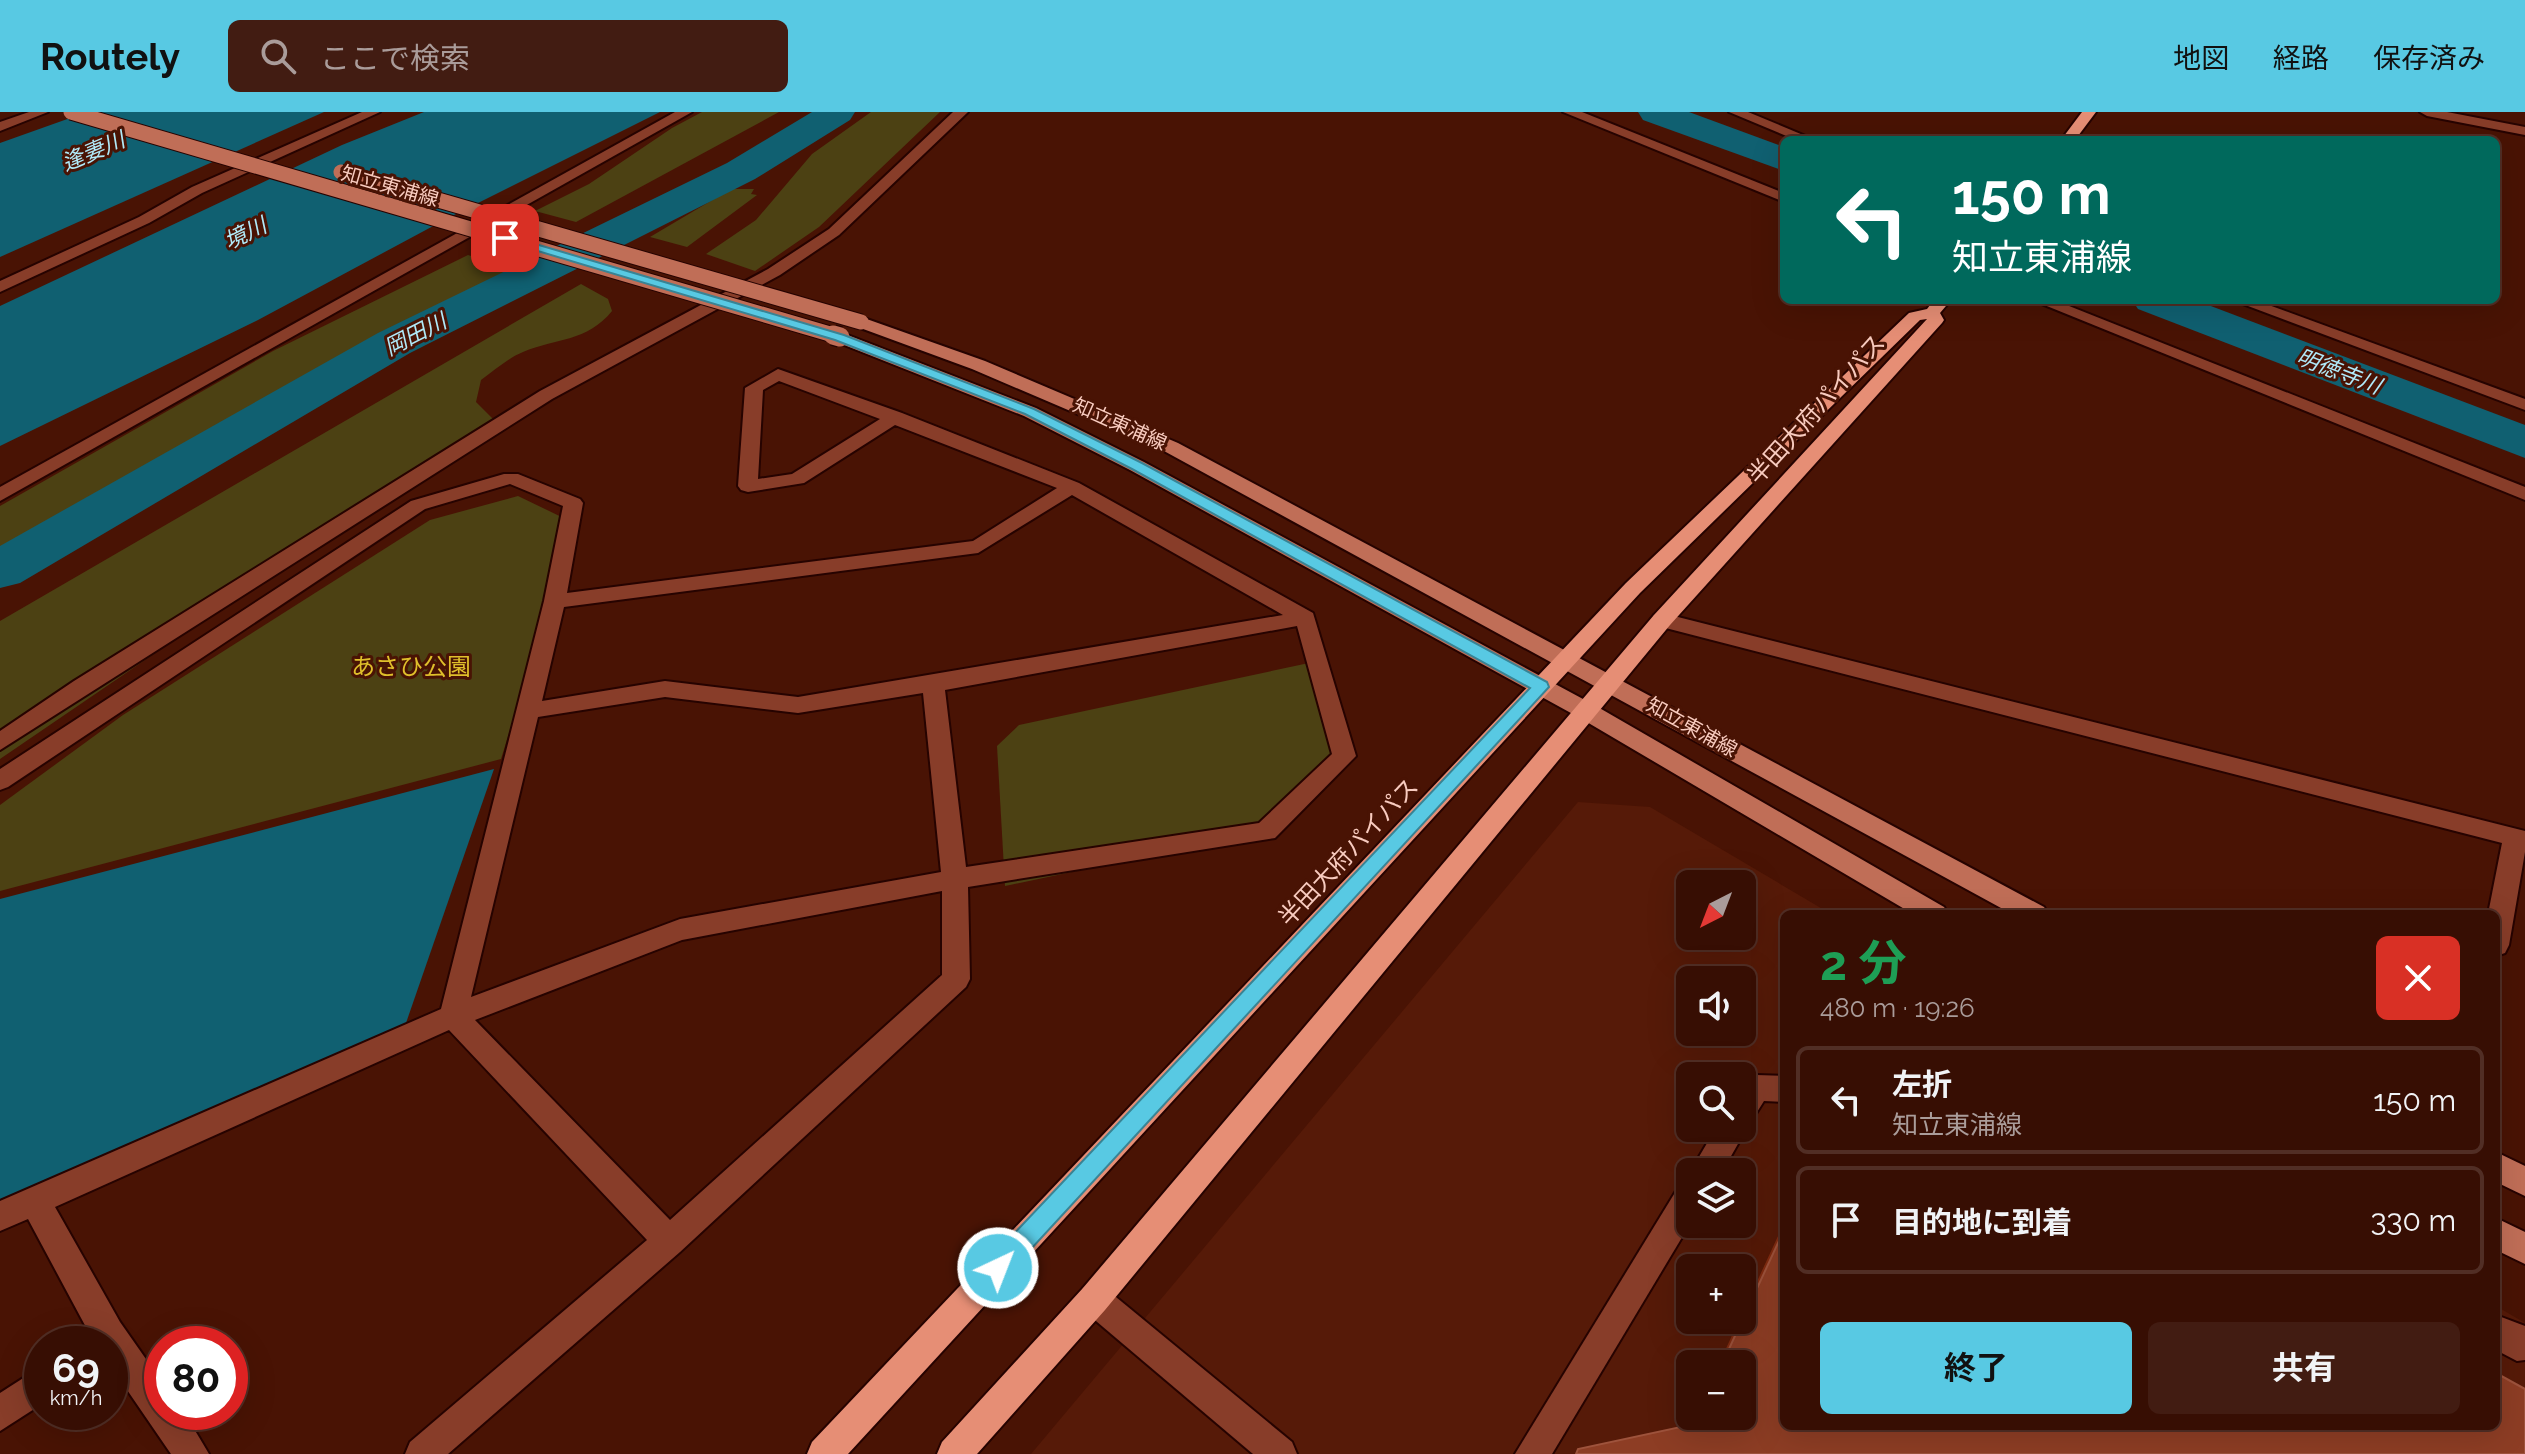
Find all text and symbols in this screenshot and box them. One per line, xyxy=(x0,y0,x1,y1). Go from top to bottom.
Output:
search box xyxy=(228,20,788,92)
text: Routely xyxy=(40,34,180,79)
icon: search xyxy=(256,34,300,78)
text: ここで検索 xyxy=(320,41,470,76)
text: 地図 xyxy=(2173,42,2229,75)
text: 経路 xyxy=(2273,42,2329,75)
text: 保存済み xyxy=(2373,42,2485,75)
water label: 逢妻川 xyxy=(58,125,130,176)
street label: 知立東浦線 xyxy=(339,161,441,211)
text: 150 m xyxy=(1952,161,2111,227)
icon: left xyxy=(1820,168,1924,272)
pin xyxy=(471,204,539,272)
water label: 境川 xyxy=(220,211,272,254)
icon: arrive xyxy=(483,216,527,260)
text: 知立東浦線 xyxy=(1952,236,2132,278)
water label: 岡田川 xyxy=(380,307,452,361)
street label: 半田大府パイパス xyxy=(1741,328,1891,490)
water label: 明徳寺川 xyxy=(2293,343,2387,400)
street label: 知立東浦線 xyxy=(1069,393,1171,455)
park label: あさひ公園 xyxy=(351,652,471,681)
street label: 知立東浦線 xyxy=(1642,692,1742,762)
street label: 半田大府パイパス xyxy=(1272,772,1424,932)
north arrow xyxy=(1676,870,1756,950)
map controls xyxy=(1676,870,1756,1430)
text: 2 分 xyxy=(1820,935,1907,991)
button: close xyxy=(2376,936,2460,1020)
button: sound xyxy=(1676,966,1756,1046)
text: 480 m · 19:26 xyxy=(1820,993,1975,1023)
button: search xyxy=(1676,1062,1756,1142)
text: 左折 xyxy=(1892,1067,1952,1102)
icon: left xyxy=(1824,1078,1868,1122)
text: 150 m xyxy=(2373,1083,2456,1118)
text: 知立東浦線 xyxy=(1892,1110,2022,1140)
button: layers xyxy=(1676,1158,1756,1238)
icon: arrive xyxy=(1824,1198,1868,1242)
text: 330 m xyxy=(2370,1203,2456,1238)
text: 目的地に到着 xyxy=(1892,1205,2072,1240)
position arrow xyxy=(956,1226,1040,1310)
button: + xyxy=(1676,1254,1756,1334)
button: 終了 xyxy=(1820,1322,2132,1414)
button: 共有 xyxy=(2148,1322,2460,1414)
speed limit sign: 80 xyxy=(144,1326,248,1430)
text: 69 xyxy=(52,1344,100,1391)
button: − xyxy=(1676,1350,1756,1430)
text: km/h xyxy=(50,1386,102,1410)

